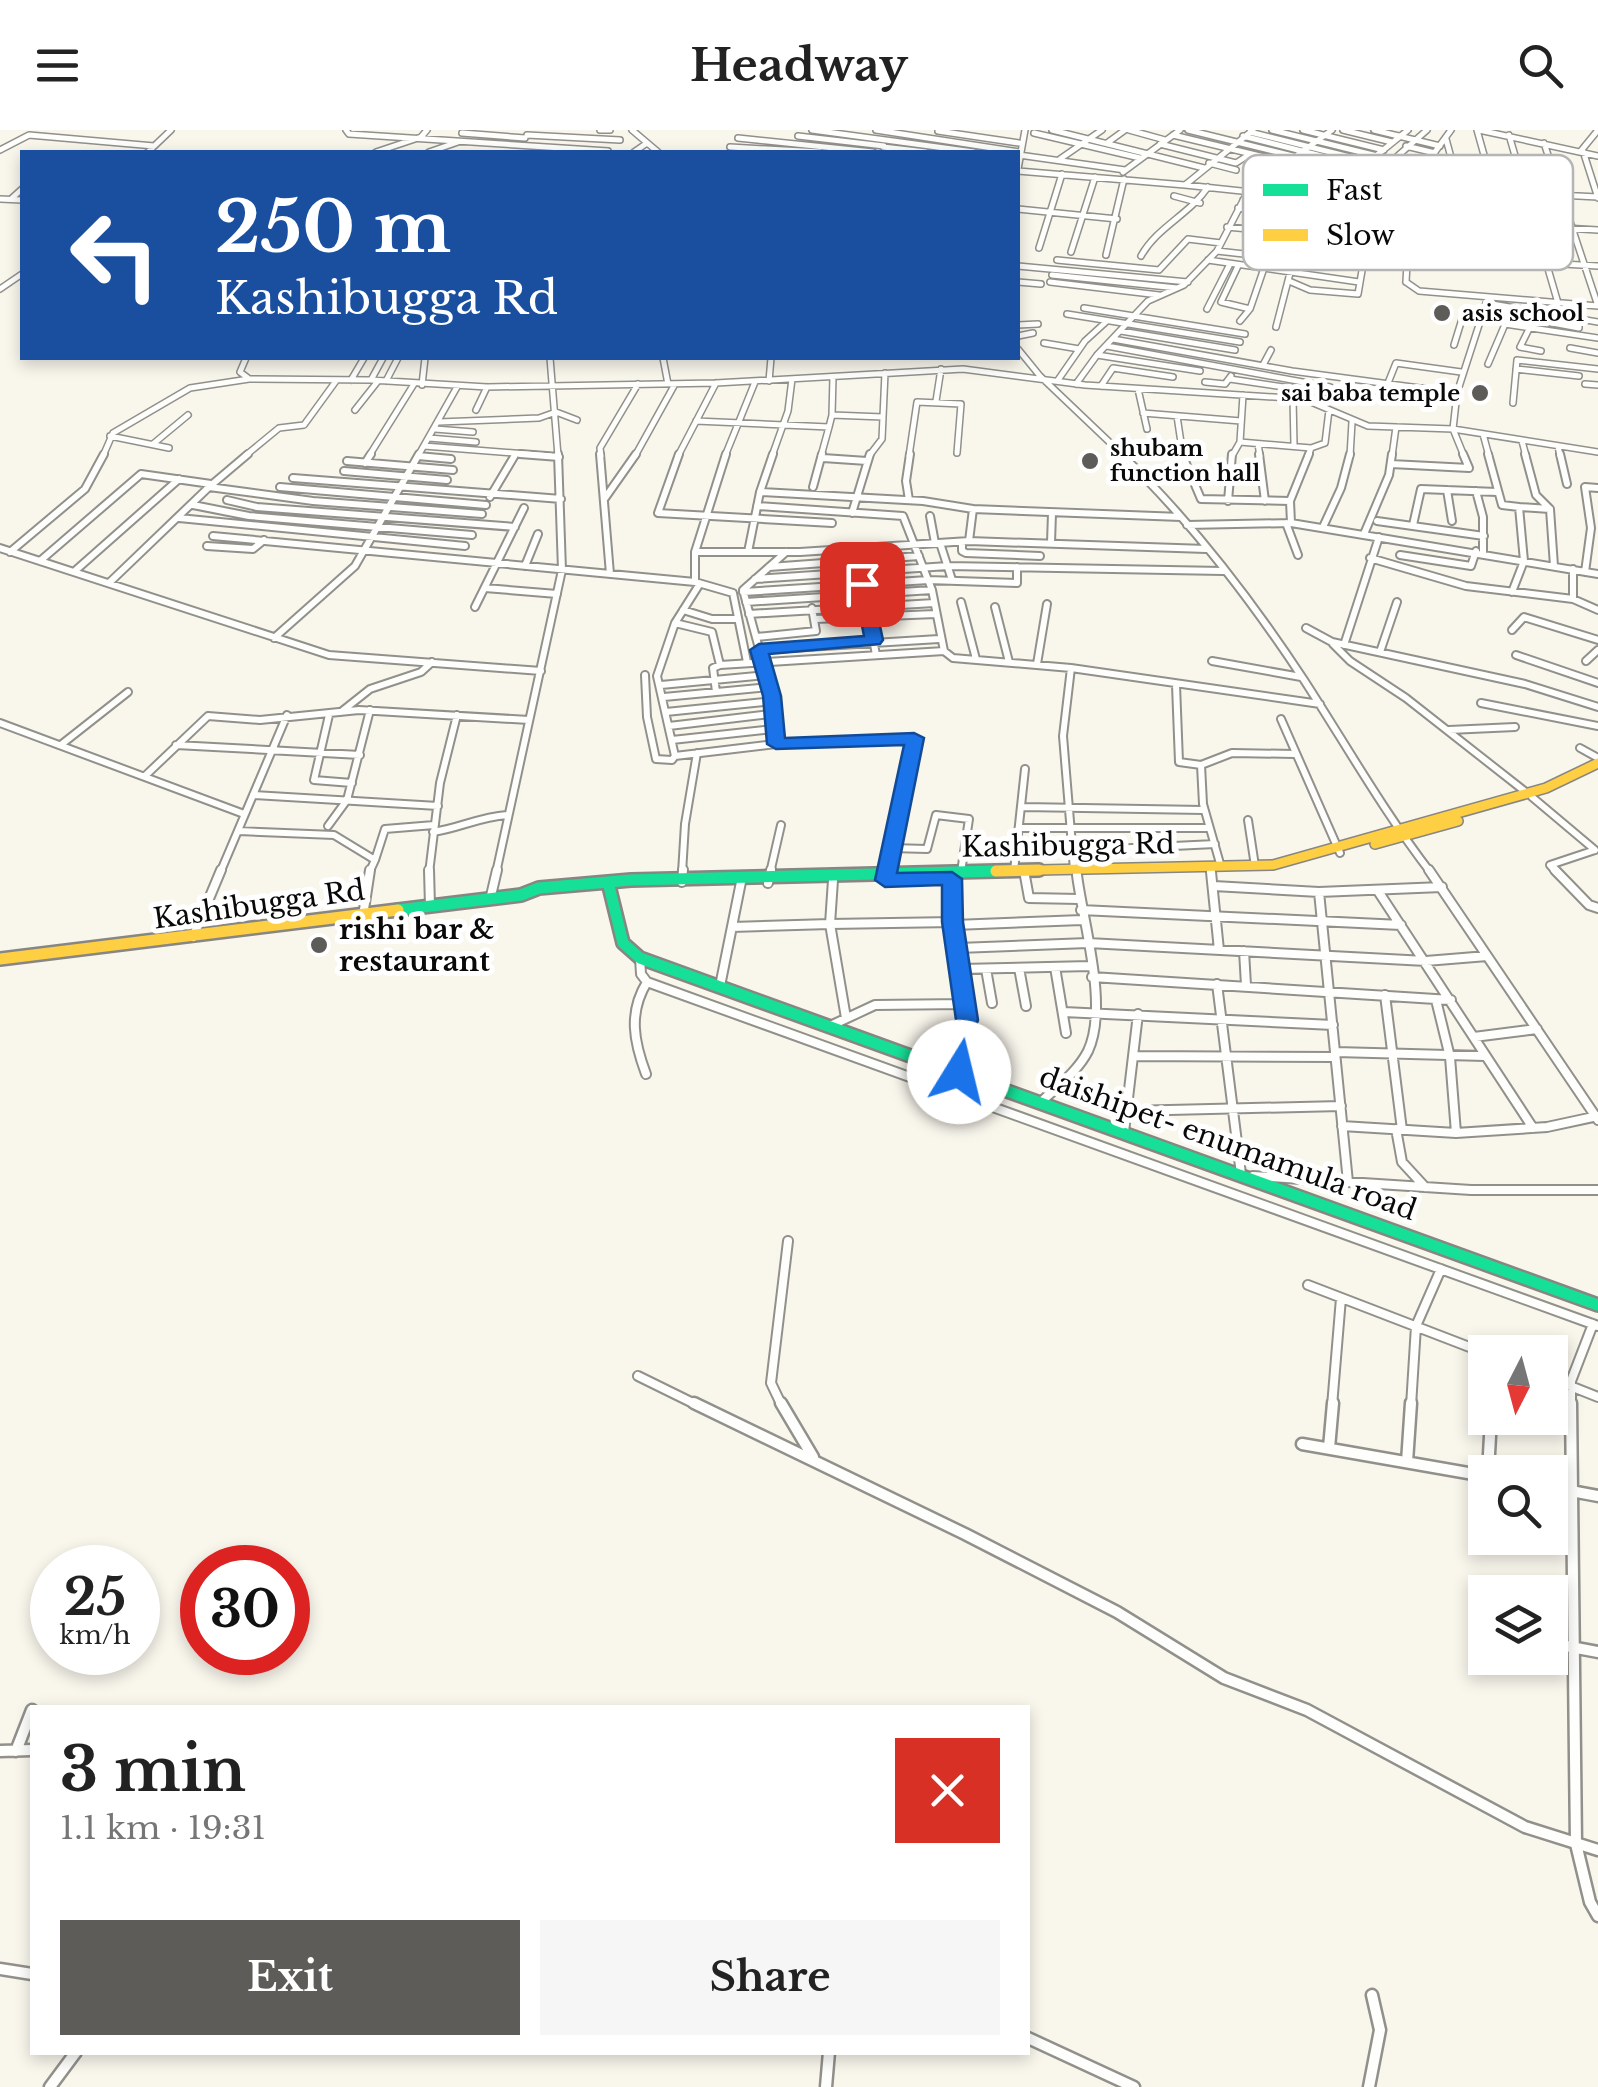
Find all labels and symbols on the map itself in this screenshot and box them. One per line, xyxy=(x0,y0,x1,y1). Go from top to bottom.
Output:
legend xyxy=(1243,155,1573,270)
text: Fast xyxy=(1326,173,1383,208)
text: Slow xyxy=(1326,218,1395,253)
place label: asis school xyxy=(1462,300,1584,327)
marker: asis school xyxy=(1431,302,1453,324)
place label: sai baba temple xyxy=(1281,380,1460,407)
marker: sai baba temple xyxy=(1469,382,1491,404)
place label: shubam function hall xyxy=(1110,435,1261,487)
marker: shubam function hall xyxy=(1079,450,1101,472)
pin xyxy=(820,542,905,627)
street label: Kashibugga Rd xyxy=(961,826,1175,865)
street label: Kashibugga Rd xyxy=(151,872,367,937)
place label: rishi bar & restaurant xyxy=(339,912,494,979)
marker: rishi bar & restaurant xyxy=(308,934,330,956)
position arrow xyxy=(907,1020,1011,1124)
street label: daishipet- enumamula road xyxy=(1035,1059,1421,1228)
north arrow xyxy=(1468,1335,1568,1435)
speed limit sign: 30 xyxy=(180,1545,310,1675)

